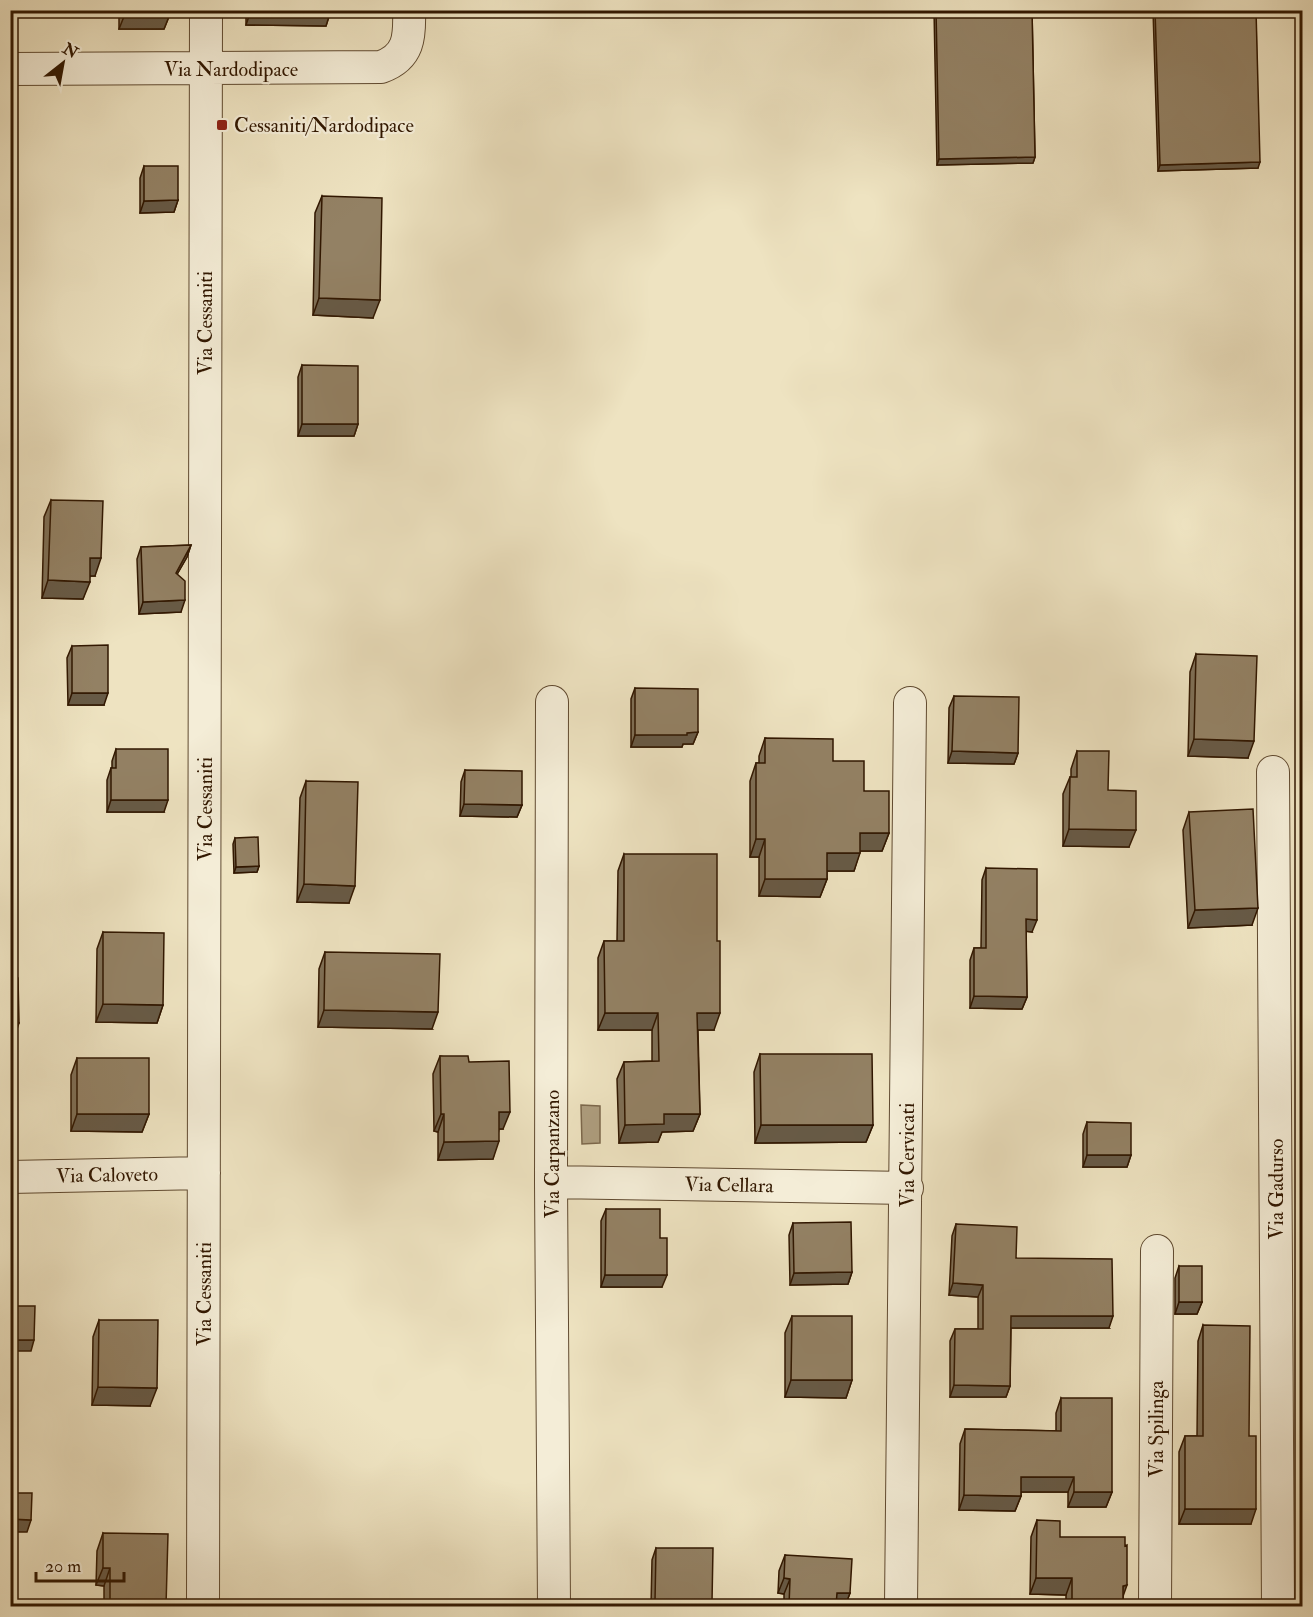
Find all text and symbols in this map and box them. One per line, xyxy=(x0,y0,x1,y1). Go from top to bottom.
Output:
north arrow xyxy=(33,33,93,93)
text: N xyxy=(58,38,82,64)
street label: Via Nardodipace xyxy=(164,57,298,83)
place label: Cessaniti/Nardodipace xyxy=(234,113,414,139)
marker: Cessaniti/Nardodipace xyxy=(215,118,229,132)
street label: Via Cessaniti xyxy=(193,271,218,375)
street label: Via Cessaniti xyxy=(193,757,218,861)
street label: Via Carpanzano xyxy=(540,1090,566,1218)
street label: Via Cervicati xyxy=(895,1103,920,1207)
street label: Via Gadurso xyxy=(1264,1139,1289,1240)
street label: Via Caloveto xyxy=(56,1162,158,1188)
street label: Via Cellara xyxy=(684,1172,774,1198)
street label: Via Cessaniti xyxy=(192,1242,217,1346)
street label: Via Spilinga xyxy=(1144,1380,1170,1478)
scale bar xyxy=(36,1545,124,1583)
text: 20 m xyxy=(45,1555,81,1578)

